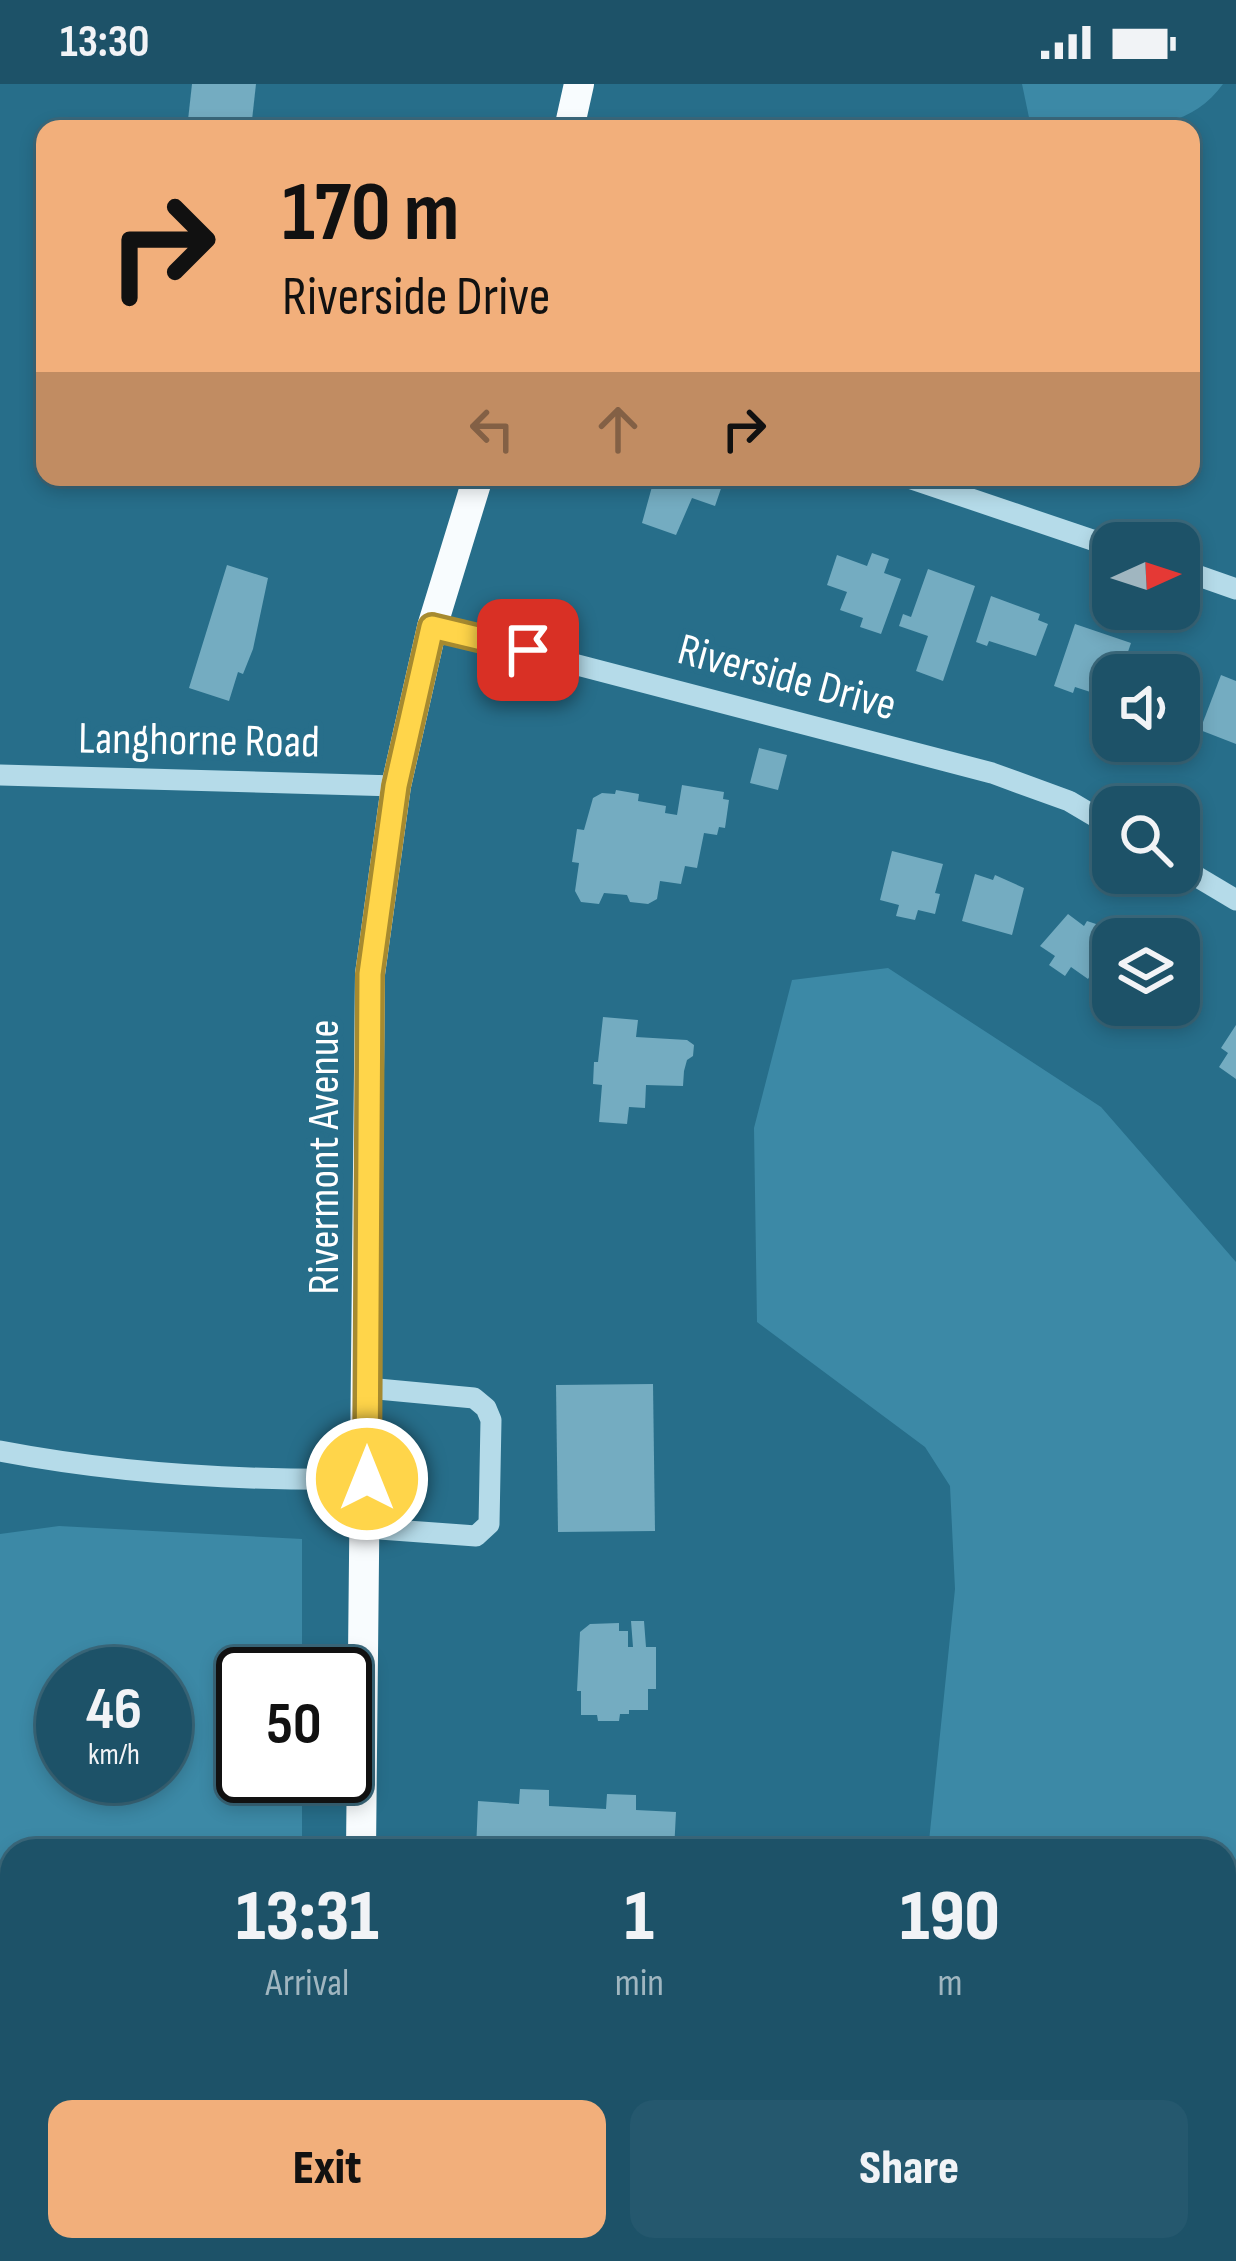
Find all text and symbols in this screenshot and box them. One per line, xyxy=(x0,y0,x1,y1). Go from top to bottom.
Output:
text: 13:30 xyxy=(60,15,149,70)
text: 170 m xyxy=(282,163,459,264)
icon: right xyxy=(84,168,240,324)
text: Riverside Drive xyxy=(282,265,550,330)
icon: left xyxy=(459,396,525,462)
icon: ahead xyxy=(585,396,651,462)
icon: right xyxy=(711,396,777,462)
north arrow xyxy=(1092,522,1200,630)
map controls xyxy=(1092,522,1200,1026)
pin xyxy=(477,599,579,701)
icon: arrive xyxy=(495,617,561,683)
street label: Riverside Drive xyxy=(672,622,902,734)
button: sound xyxy=(1092,654,1200,762)
street label: Langhorne Road xyxy=(78,711,320,771)
button: search xyxy=(1092,786,1200,894)
button: layers xyxy=(1092,918,1200,1026)
street label: Rivermont Avenue xyxy=(297,1019,352,1295)
position arrow xyxy=(304,1416,430,1542)
speed limit sign: 50 xyxy=(216,1647,372,1803)
text: 46 xyxy=(86,1674,142,1746)
text: km/h xyxy=(88,1737,140,1773)
text: 13:31 xyxy=(236,1874,379,1961)
text: 1 xyxy=(625,1874,654,1961)
text: 190 xyxy=(900,1874,1000,1961)
text: Arrival xyxy=(266,1960,349,2007)
text: min xyxy=(615,1960,664,2007)
text: m xyxy=(937,1960,962,2007)
button: Exit xyxy=(48,2100,606,2238)
button: Share xyxy=(630,2100,1188,2238)

